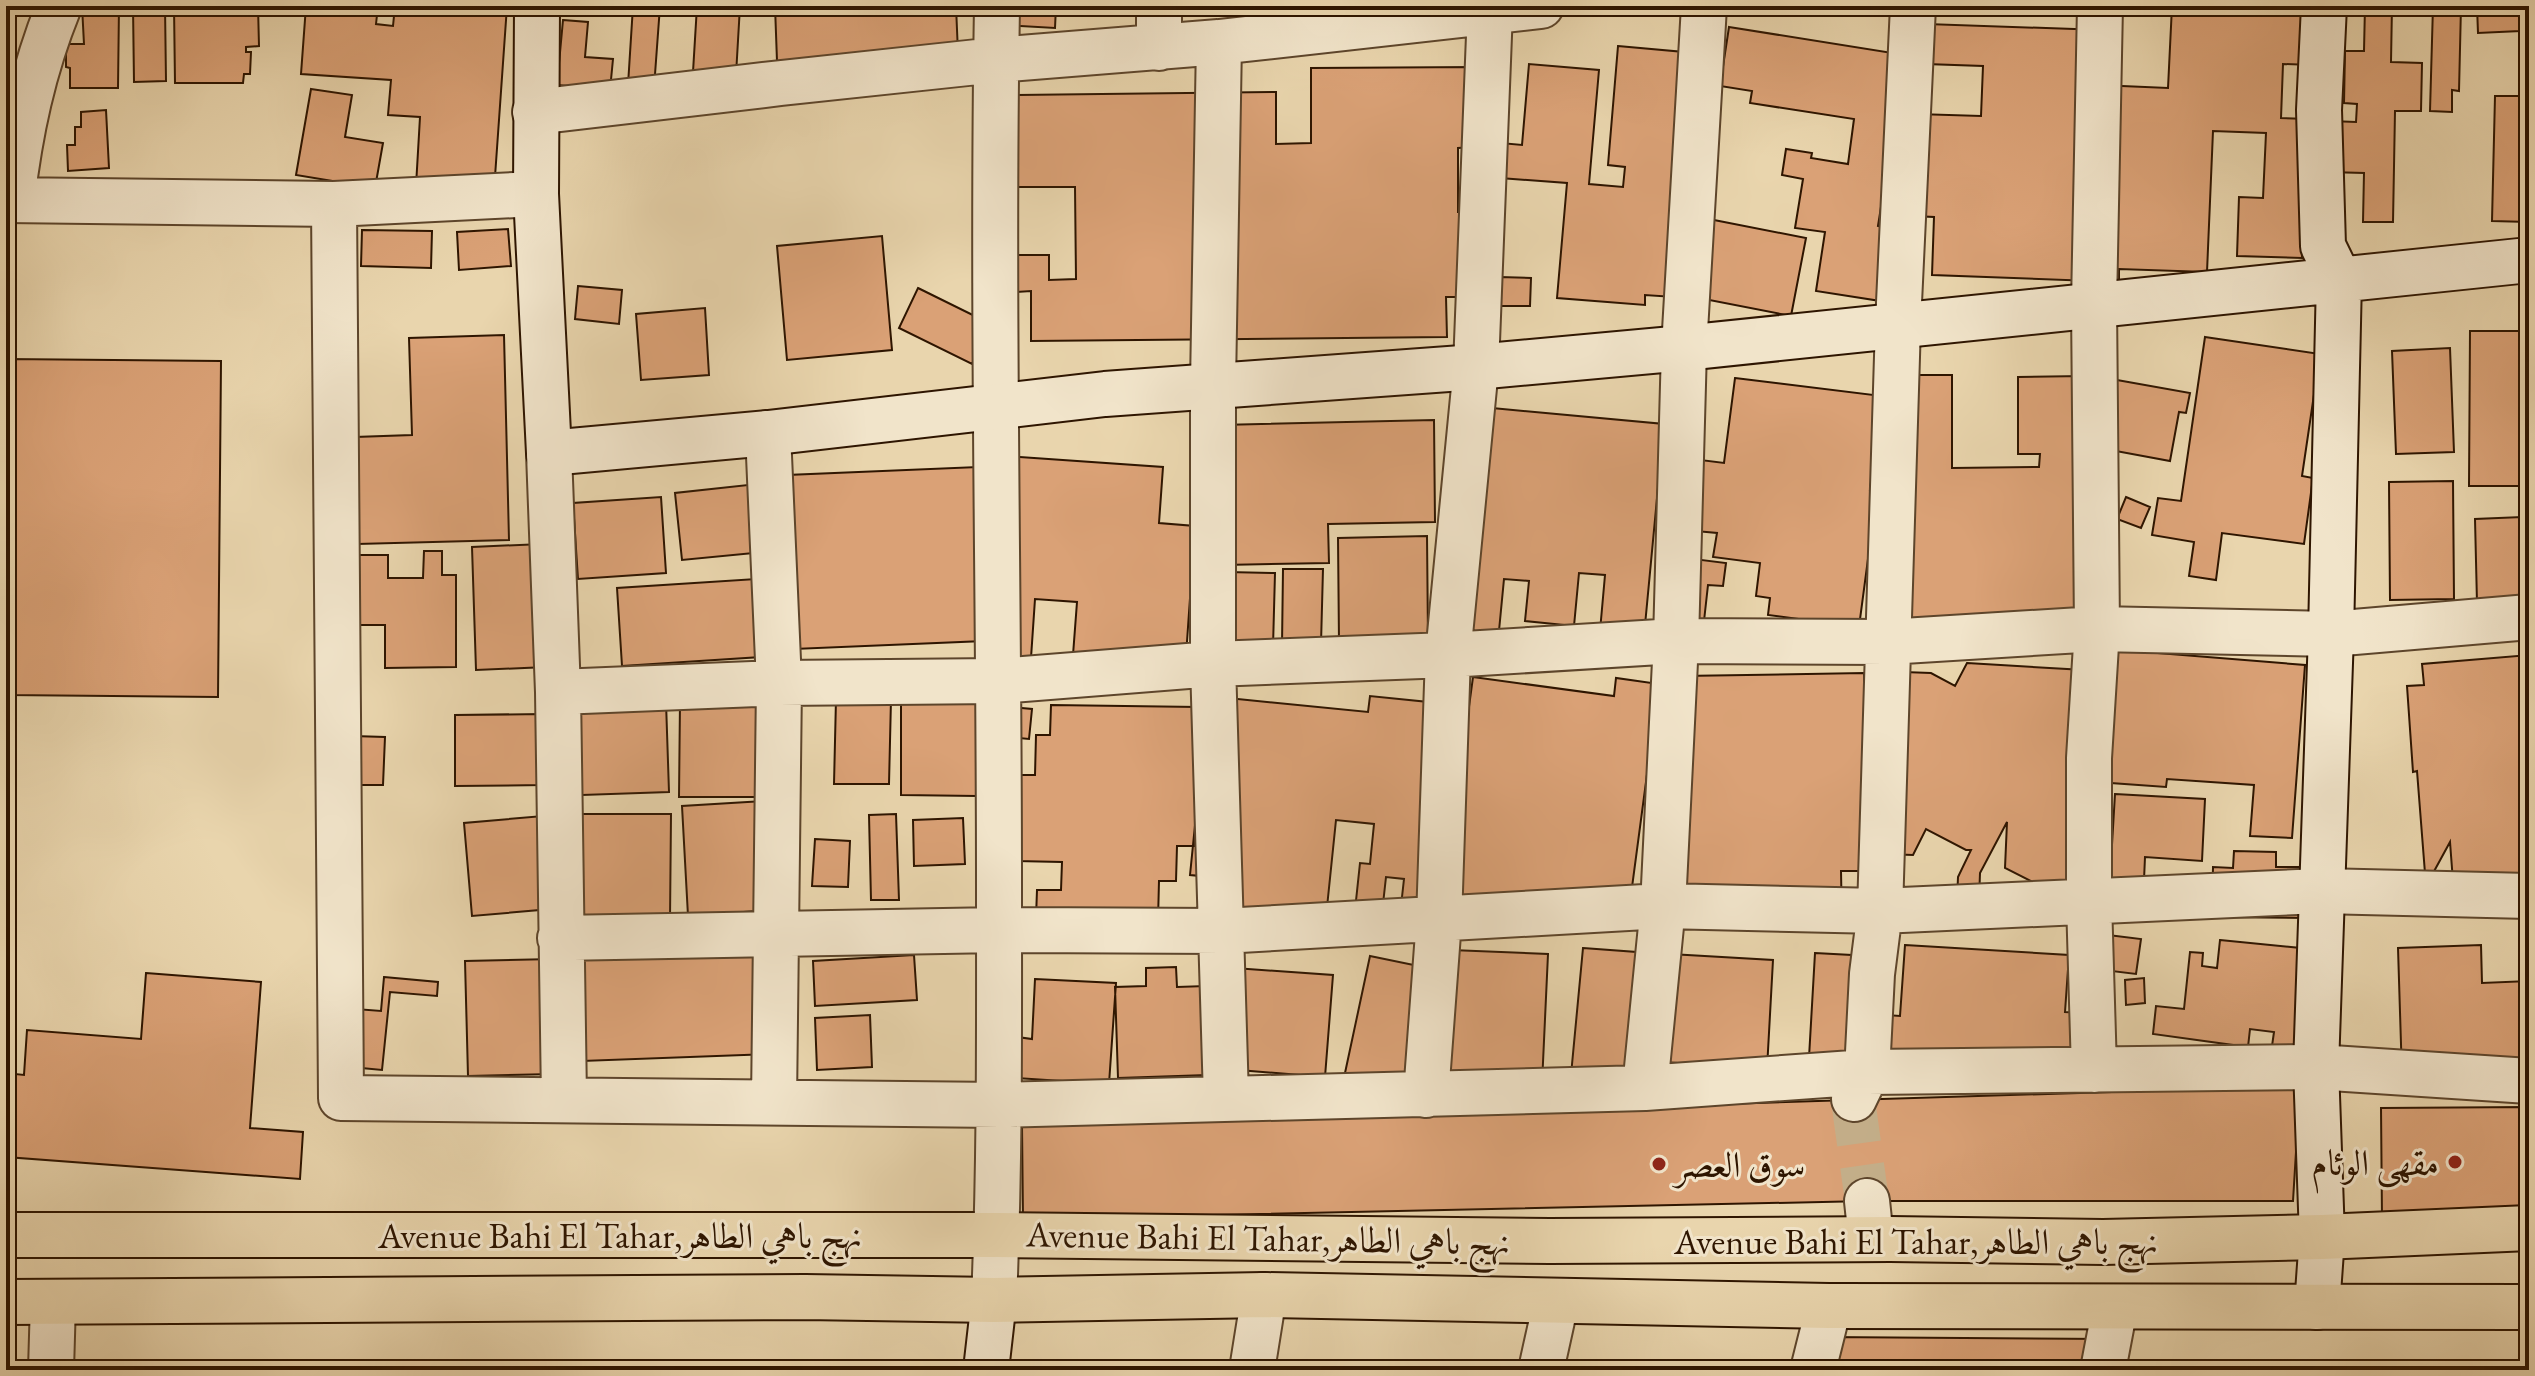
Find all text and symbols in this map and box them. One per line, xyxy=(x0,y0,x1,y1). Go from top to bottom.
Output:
place label: مقهى الوئام xyxy=(2311,1139,2439,1194)
place label: سوق العصر xyxy=(1671,1141,1805,1189)
marker: مقهى الوئام xyxy=(2446,1153,2464,1171)
marker: سوق العصر xyxy=(1650,1155,1668,1173)
street label: Avenue Bahi El Tahar,نهج باهي الطاهر xyxy=(1024,1210,1510,1275)
street label: Avenue Bahi El Tahar,نهج باهي الطاهر xyxy=(377,1212,862,1268)
street label: Avenue Bahi El Tahar,نهج باهي الطاهر xyxy=(1673,1218,2158,1274)

